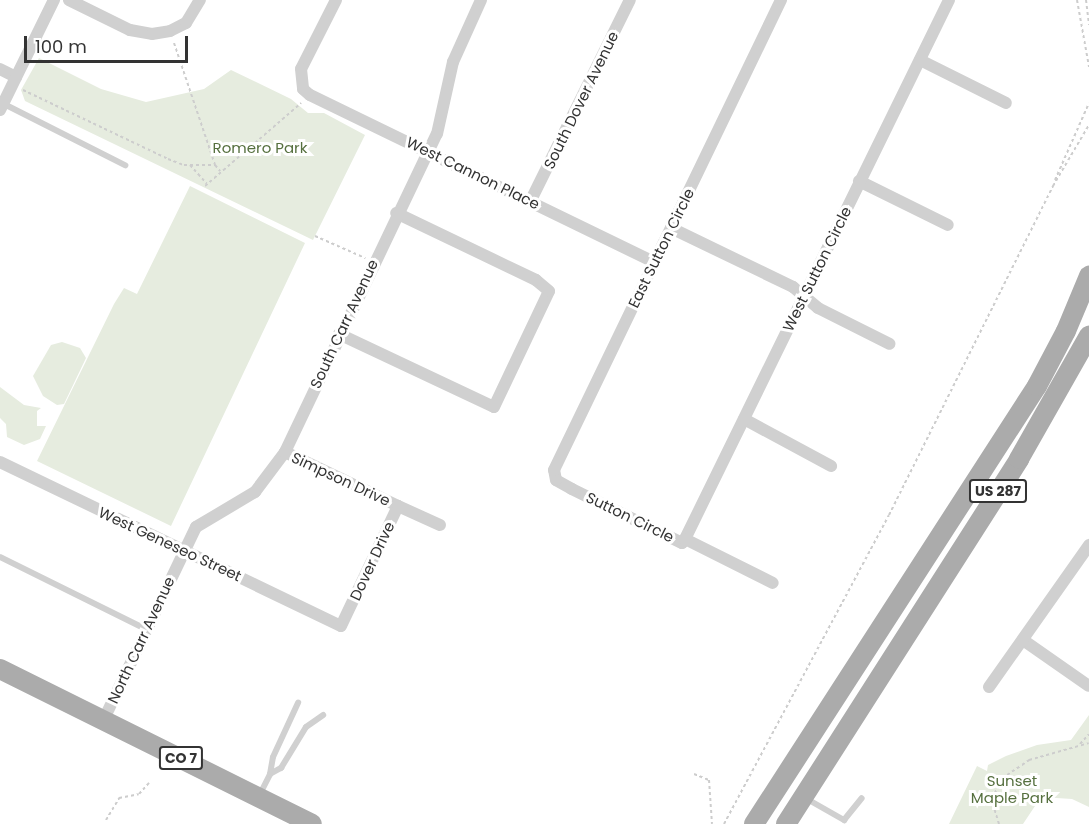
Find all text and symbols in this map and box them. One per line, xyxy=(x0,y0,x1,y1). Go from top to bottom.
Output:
scale bar xyxy=(27,24,190,62)
street label: South Dover Avenue xyxy=(540,28,622,172)
text: 100 m xyxy=(35,34,87,59)
street label: West Cannon Place xyxy=(403,133,543,213)
park label: Romero Park xyxy=(213,139,307,157)
street label: East Sutton Circle xyxy=(624,185,698,311)
street label: West Sutton Circle xyxy=(779,204,855,334)
street label: South Carr Avenue xyxy=(306,257,382,391)
street label: Simpson Drive xyxy=(289,448,393,510)
road number: US 287 xyxy=(968,480,1028,502)
street label: Sutton Circle xyxy=(583,488,677,546)
street label: West Geneseo Street xyxy=(96,503,244,585)
street label: Dover Drive xyxy=(346,519,398,603)
street label: North Carr Avenue xyxy=(104,574,178,706)
road number: CO 7 xyxy=(158,747,204,769)
park label: Sunset Maple Park xyxy=(971,771,1053,806)

